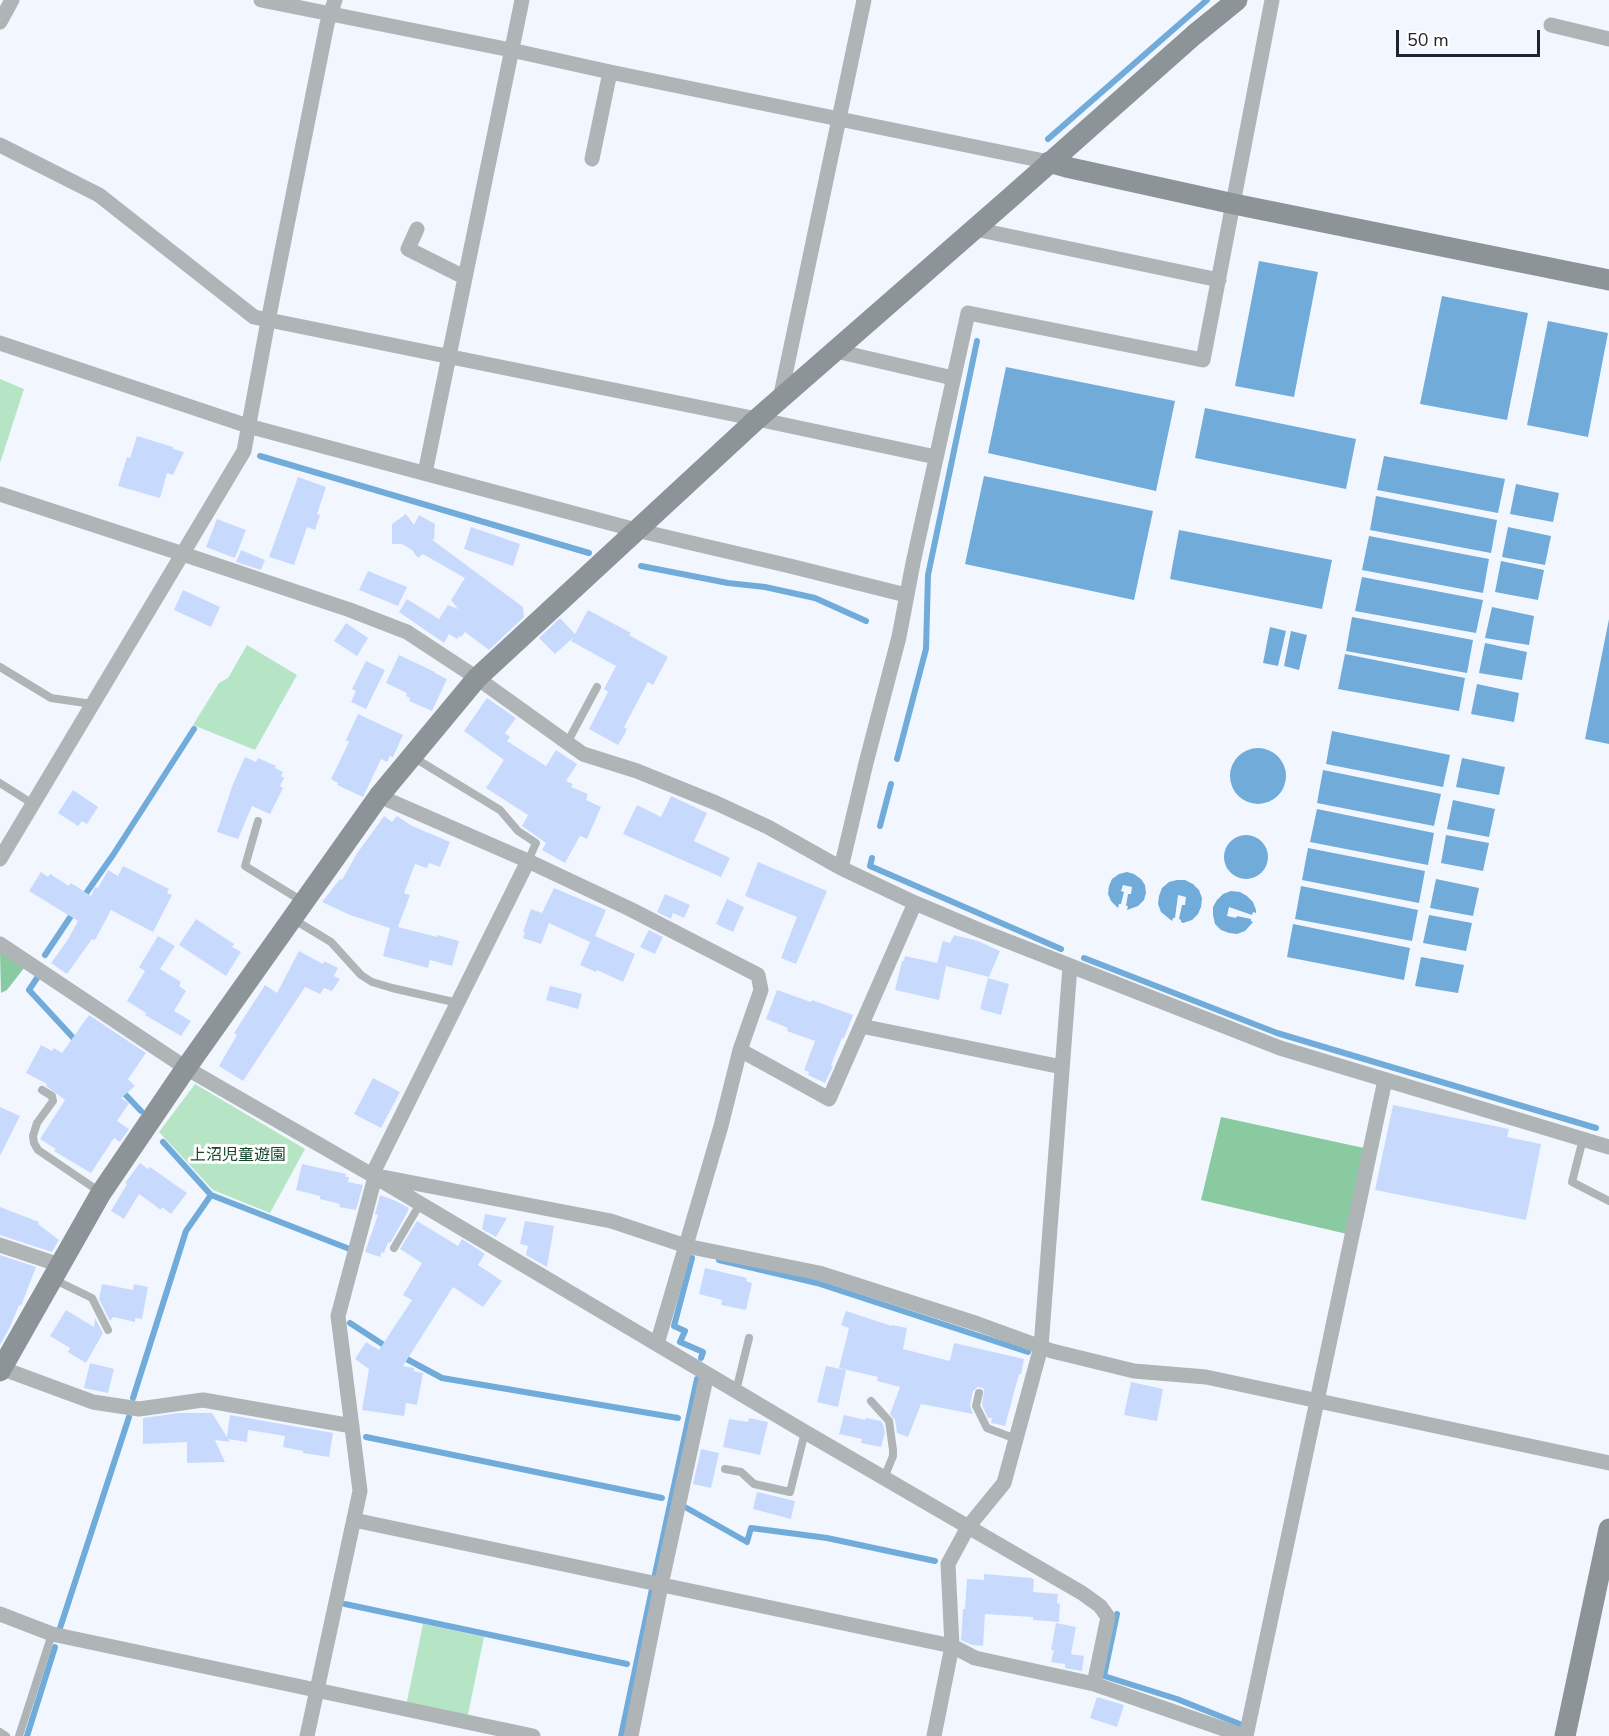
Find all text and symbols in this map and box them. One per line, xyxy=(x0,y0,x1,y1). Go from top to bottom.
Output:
scale bar xyxy=(1399,18,1543,56)
text: 50 m xyxy=(1407,28,1449,52)
park label: 上沼児童遊園 xyxy=(190,1146,286,1166)

